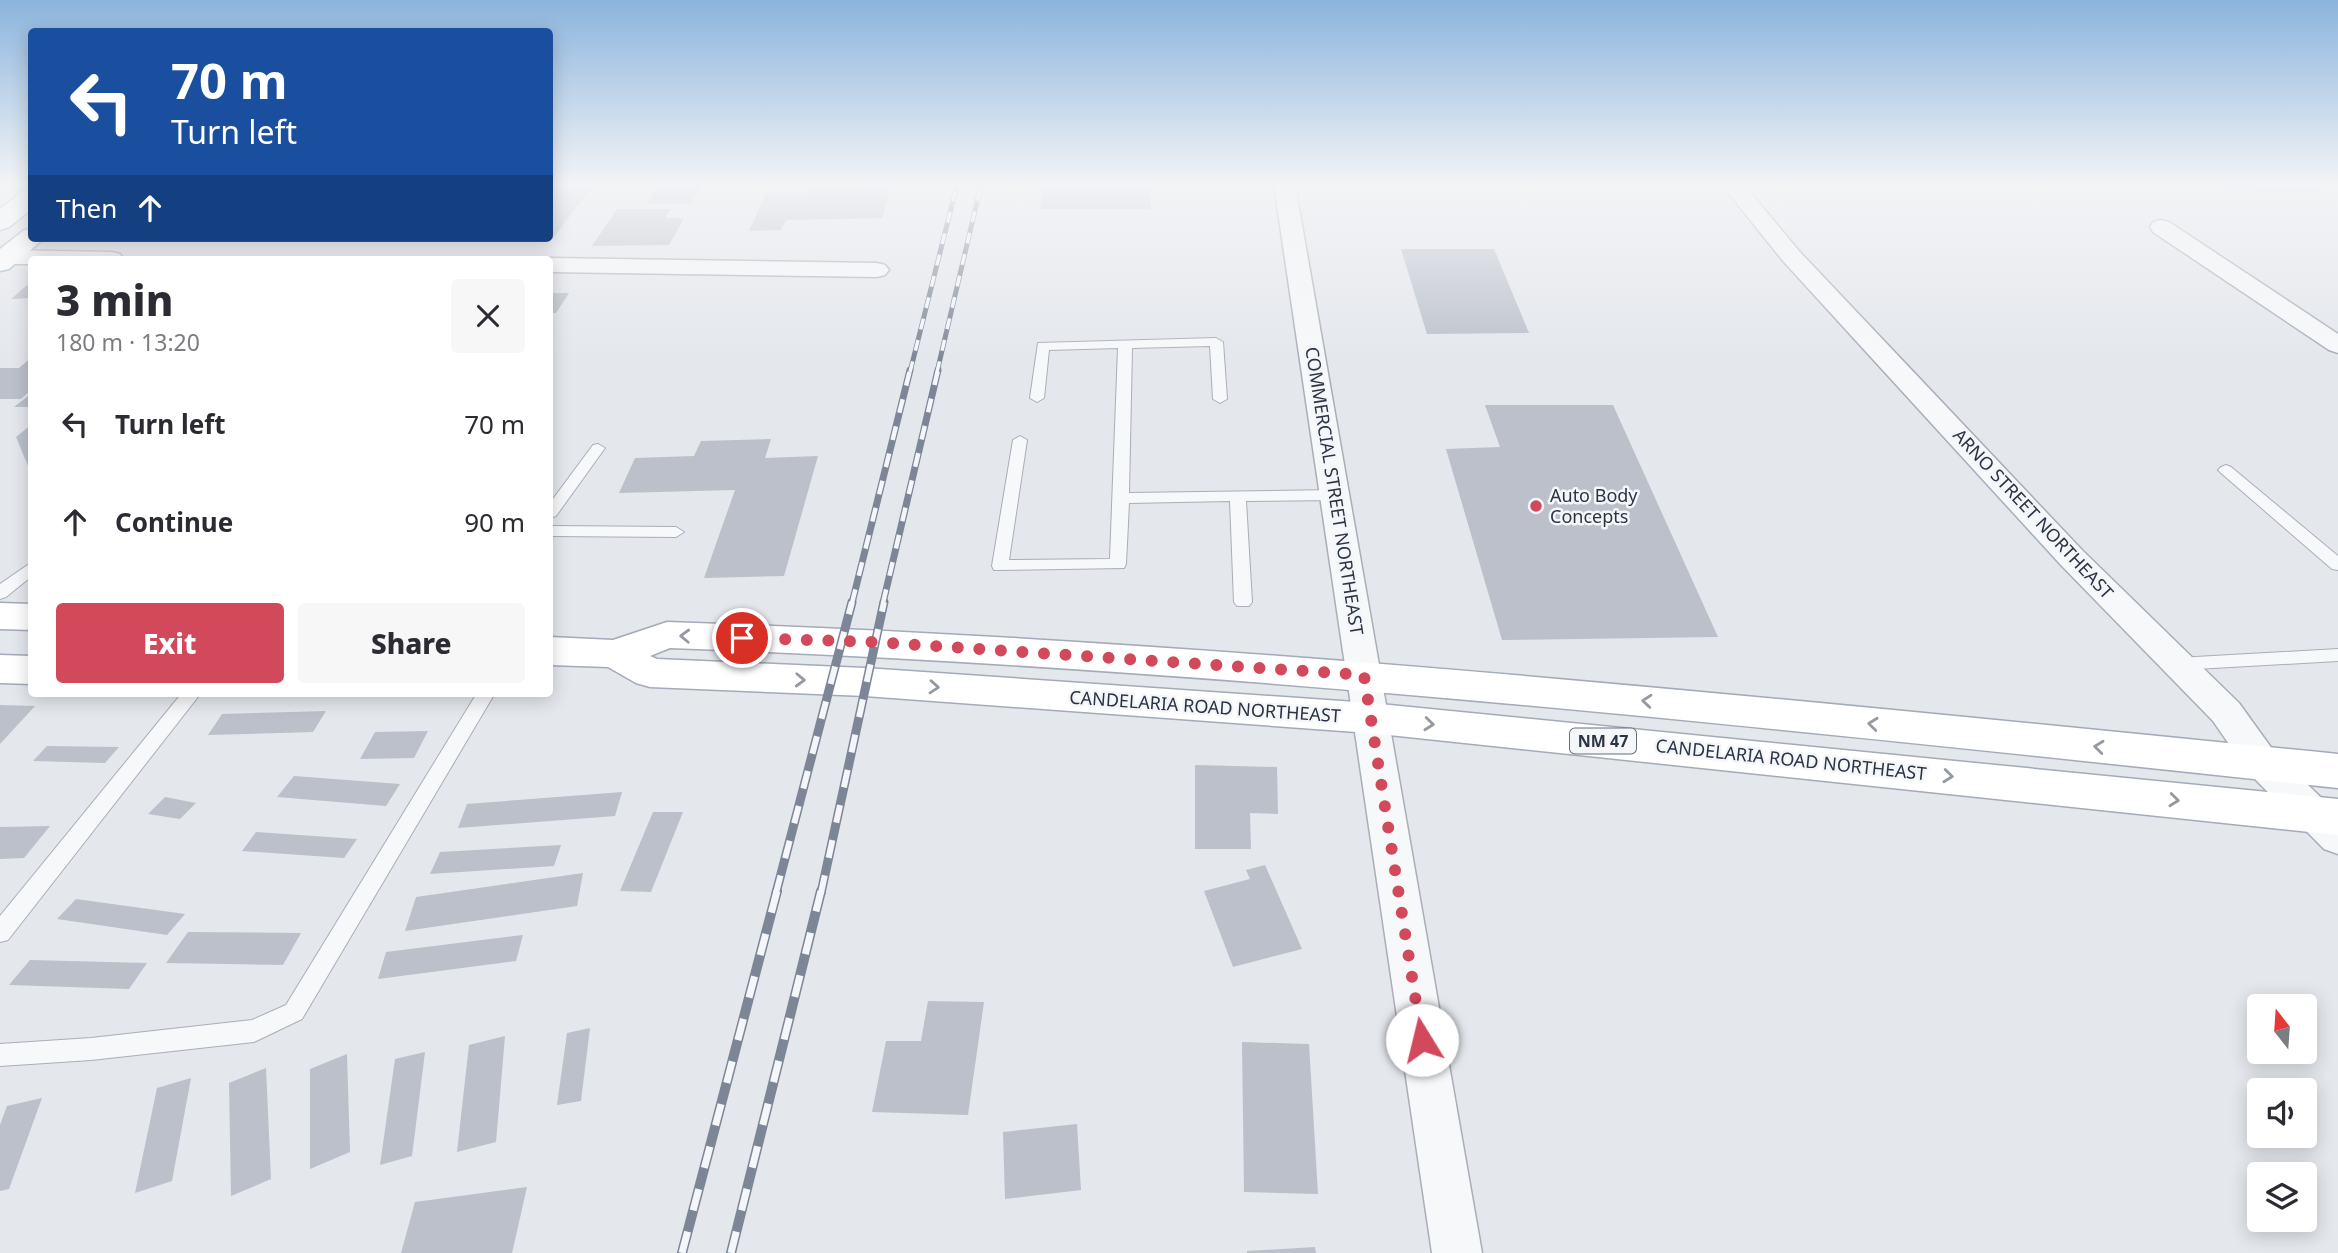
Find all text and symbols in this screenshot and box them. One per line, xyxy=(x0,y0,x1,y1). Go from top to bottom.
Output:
text: 70 m xyxy=(171,47,288,113)
icon: left xyxy=(56,56,147,147)
text: Turn left xyxy=(171,110,297,153)
icon: ahead xyxy=(131,189,169,227)
text: Then xyxy=(56,190,117,226)
text: 3 min xyxy=(56,271,173,328)
button: close xyxy=(451,279,525,353)
text: 180 m · 13:20 xyxy=(56,326,200,358)
street label: COMMERCIAL STREET NORTHEAST xyxy=(1300,345,1370,637)
icon: left xyxy=(56,405,94,443)
text: Turn left xyxy=(115,406,226,442)
text: 70 m xyxy=(464,406,525,442)
street label: ARNO STREET NORTHEAST xyxy=(1948,423,2119,604)
place label: Auto Body Concepts xyxy=(1550,483,1638,528)
marker: Auto Body Concepts xyxy=(1528,498,1544,514)
icon: ahead xyxy=(56,503,94,541)
text: Continue xyxy=(115,504,233,540)
text: 90 m xyxy=(464,504,525,540)
button: Exit xyxy=(56,603,284,683)
button: Share xyxy=(298,603,525,683)
pin xyxy=(712,608,772,668)
icon: arrive xyxy=(723,619,761,657)
one-way arrow xyxy=(679,628,689,644)
one-way arrow xyxy=(795,672,806,687)
one-way arrow xyxy=(928,679,939,694)
street label: CANDELARIA ROAD NORTHEAST xyxy=(1069,685,1342,727)
one-way arrow xyxy=(1641,694,1652,709)
one-way arrow xyxy=(1424,716,1435,731)
one-way arrow xyxy=(1867,717,1878,732)
road number: NM 47 xyxy=(1570,728,1636,754)
street label: CANDELARIA ROAD NORTHEAST xyxy=(1655,733,1928,785)
one-way arrow xyxy=(2094,740,2105,755)
one-way arrow xyxy=(1943,768,1954,783)
one-way arrow xyxy=(2169,792,2180,807)
north arrow xyxy=(2247,994,2317,1064)
map controls xyxy=(2247,994,2317,1232)
position arrow xyxy=(1385,1003,1459,1077)
button: sound xyxy=(2247,1078,2317,1148)
button: layers xyxy=(2247,1162,2317,1232)

